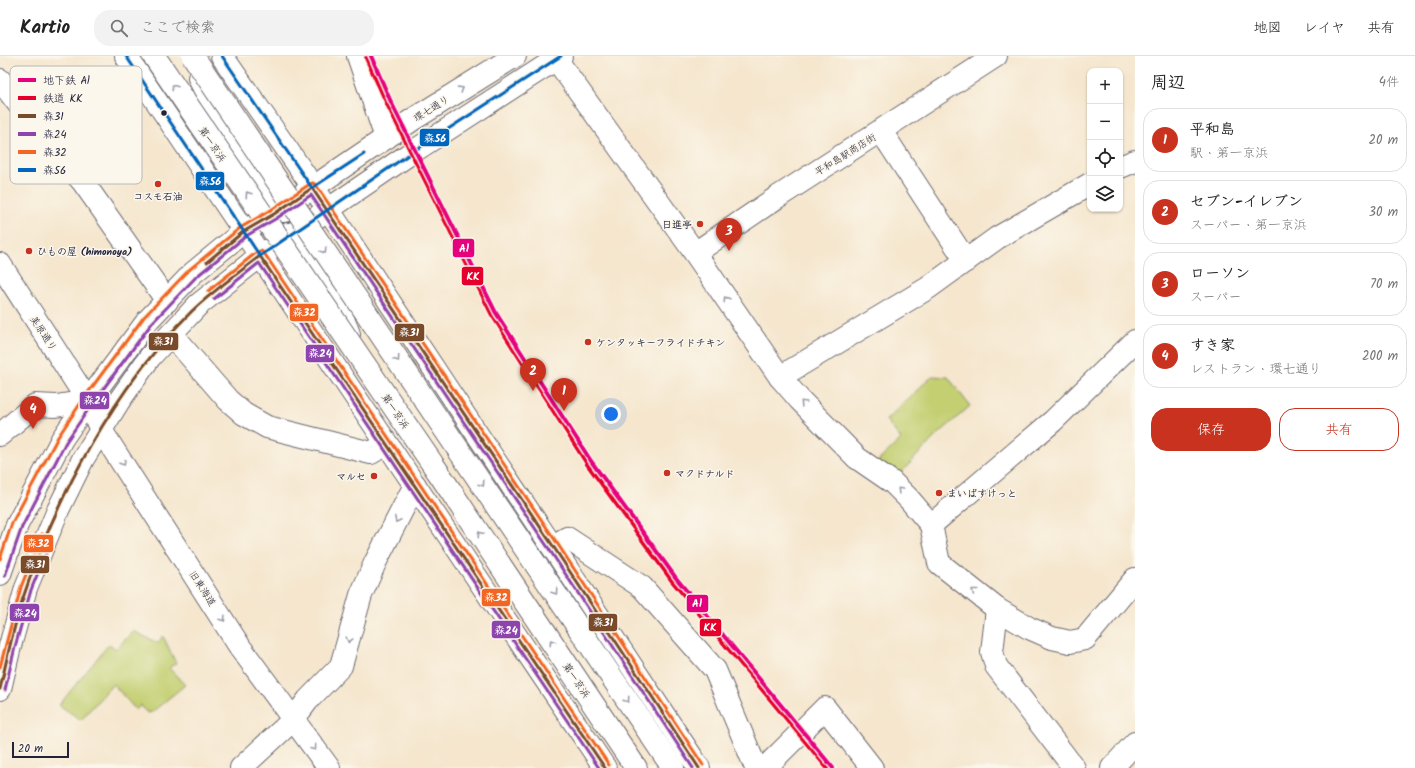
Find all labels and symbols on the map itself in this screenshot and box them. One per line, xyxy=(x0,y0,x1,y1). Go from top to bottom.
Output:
legend xyxy=(10,66,142,184)
text: 地下鉄 Al xyxy=(43,72,90,90)
one-way arrow xyxy=(172,84,179,91)
one-way arrow xyxy=(457,86,464,94)
text: 鉄道 KK xyxy=(43,90,83,108)
street label: 環七通り xyxy=(410,91,453,126)
text: 森31 xyxy=(43,108,64,126)
unlabelled marker xyxy=(159,108,169,118)
street label: 第一京浜 xyxy=(194,124,230,166)
text: 森24 xyxy=(43,126,66,144)
line badge: 森56 xyxy=(419,128,450,147)
text: 森56 xyxy=(424,130,446,148)
street label: 平和島駅商店街 xyxy=(812,130,879,180)
text: 森32 xyxy=(43,144,67,162)
text: 森56 xyxy=(43,162,66,180)
line badge: 森56 xyxy=(195,171,225,191)
text: 森56 xyxy=(199,173,221,191)
marker: コスモ石油 xyxy=(153,179,163,189)
place label: コスモ石油 xyxy=(133,189,183,205)
one-way arrow xyxy=(245,191,253,198)
place label: 日進亭 xyxy=(662,217,692,233)
pin: 3 xyxy=(716,218,742,251)
marker: 日進亭 xyxy=(695,219,705,229)
line badge: Al xyxy=(452,238,475,258)
text: Al xyxy=(459,240,469,258)
place label: ひもの屋 (himonoya) xyxy=(37,244,132,260)
marker: ひもの屋 (himonoya) xyxy=(24,246,34,256)
one-way arrow xyxy=(320,247,327,254)
line badge: KK xyxy=(461,266,484,286)
text: KK xyxy=(466,268,480,286)
one-way arrow xyxy=(723,296,731,303)
line badge: 森32 xyxy=(289,303,319,322)
text: 森32 xyxy=(292,304,316,322)
street label: 美原通り xyxy=(26,312,61,355)
line badge: 森31 xyxy=(394,323,425,342)
text: 森31 xyxy=(399,324,420,342)
line badge: 森31 xyxy=(148,332,179,351)
text: 森31 xyxy=(153,333,174,351)
place label: ケンタッキーフライドチキン xyxy=(596,335,725,351)
marker: ケンタッキーフライドチキン xyxy=(583,337,593,347)
line badge: 森24 xyxy=(305,344,335,363)
text: 森24 xyxy=(308,345,332,363)
one-way arrow xyxy=(392,354,399,361)
pin: 2 xyxy=(520,358,546,391)
pin: 1 xyxy=(551,378,577,411)
line badge: 森24 xyxy=(79,391,110,410)
street label: 第一京浜 xyxy=(377,391,413,433)
text: 森24 xyxy=(83,392,107,410)
pin: 4 xyxy=(20,396,46,429)
one-way arrow xyxy=(801,400,808,408)
your location xyxy=(601,404,621,424)
one-way arrow xyxy=(118,459,125,466)
place label: マクドナルド xyxy=(675,466,735,482)
marker: マクドナルド xyxy=(662,468,672,478)
place label: マルセ xyxy=(336,469,366,485)
marker: マルセ xyxy=(369,471,379,481)
one-way arrow xyxy=(477,480,484,487)
place label: まいばすけっと xyxy=(947,486,1017,502)
one-way arrow xyxy=(897,487,905,495)
marker: まいばすけっと xyxy=(934,488,944,498)
one-way arrow xyxy=(394,516,402,523)
one-way arrow xyxy=(477,531,485,538)
line badge: 森32 xyxy=(23,534,54,553)
text: 森32 xyxy=(26,535,50,553)
line badge: 森31 xyxy=(20,555,50,574)
text: 森31 xyxy=(25,556,46,574)
street label: 旧東海道 xyxy=(185,567,220,610)
line badge: 森32 xyxy=(481,588,511,607)
one-way arrow xyxy=(550,588,558,595)
one-way arrow xyxy=(971,588,978,595)
text: 森32 xyxy=(484,589,508,607)
line badge: Al xyxy=(686,594,709,613)
text: Al xyxy=(692,595,702,613)
line badge: 森24 xyxy=(9,603,40,622)
text: 森24 xyxy=(13,605,37,623)
line badge: 森31 xyxy=(588,613,618,632)
text: 森31 xyxy=(593,614,614,632)
one-way arrow xyxy=(218,615,225,622)
line badge: KK xyxy=(699,618,722,637)
text: KK xyxy=(703,619,717,637)
line badge: 森24 xyxy=(491,620,521,639)
text: 森24 xyxy=(494,622,518,640)
one-way arrow xyxy=(345,637,353,643)
one-way arrow xyxy=(549,639,557,646)
street label: 第一京浜 xyxy=(558,660,594,702)
one-way arrow xyxy=(622,696,630,703)
scale bar xyxy=(12,740,69,759)
one-way arrow xyxy=(309,744,316,751)

